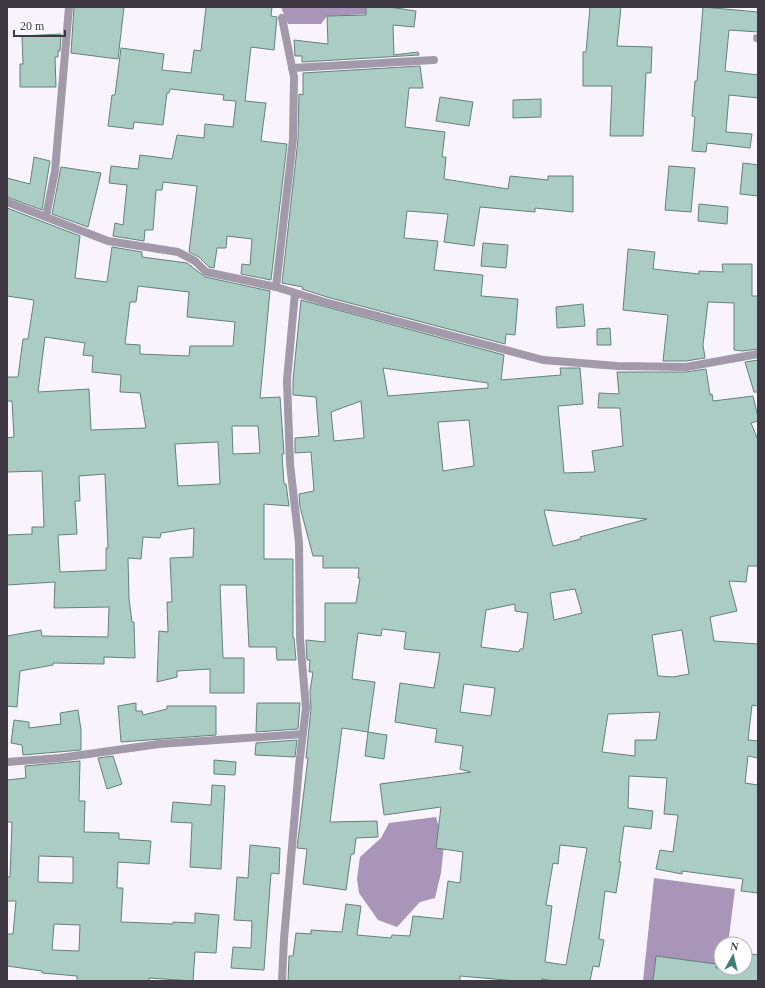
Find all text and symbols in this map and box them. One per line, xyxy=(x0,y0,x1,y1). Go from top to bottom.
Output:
scale bar xyxy=(14,12,65,38)
text: 20 m xyxy=(20,19,45,33)
north arrow xyxy=(713,936,753,976)
text: N xyxy=(730,940,739,953)

